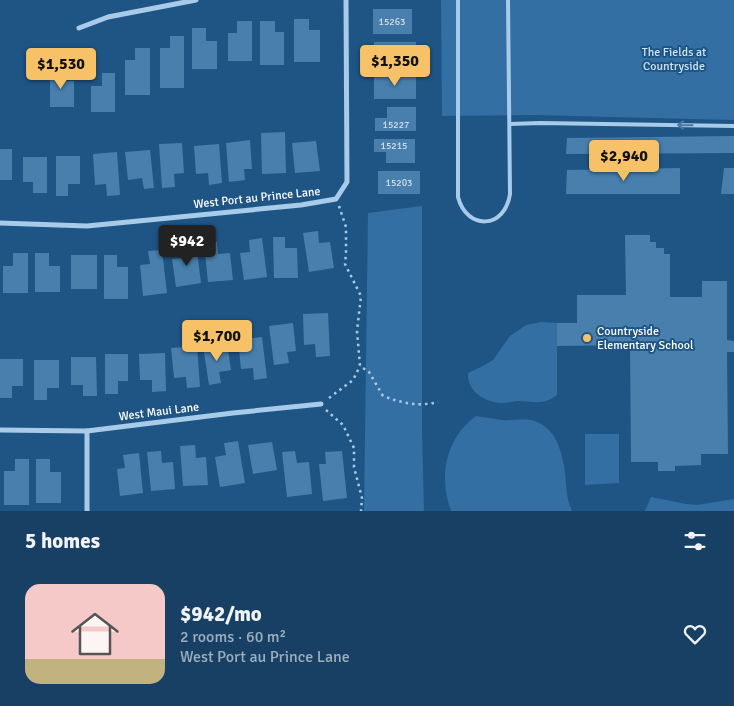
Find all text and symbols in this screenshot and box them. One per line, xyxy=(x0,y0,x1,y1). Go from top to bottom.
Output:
house number: 15263 xyxy=(378,16,406,28)
pin: $1,350 xyxy=(354,44,436,87)
park label: The Fields at Countryside xyxy=(642,45,706,74)
pin: $1,530 xyxy=(20,48,102,90)
text: $1,350 xyxy=(371,51,419,71)
text: $1,530 xyxy=(37,54,85,74)
house number: 15227 xyxy=(382,119,410,131)
one-way arrow xyxy=(678,121,694,130)
house number: 15215 xyxy=(380,140,408,152)
pin: $2,940 xyxy=(583,140,665,182)
text: $2,940 xyxy=(600,146,648,166)
house number: 15203 xyxy=(385,177,413,189)
street label: West Port au Prince Lane xyxy=(193,184,321,212)
pin: $942 xyxy=(157,224,217,267)
text: $942 xyxy=(170,231,204,251)
pin: $1,700 xyxy=(176,320,258,362)
place label: Countryside Elementary School xyxy=(597,324,694,353)
text: $1,700 xyxy=(193,326,241,346)
marker: Countryside Elementary School xyxy=(581,332,593,344)
street label: West Maui Lane xyxy=(118,400,200,424)
icon: filters xyxy=(681,527,709,555)
text: 5 homes xyxy=(25,528,100,554)
text: $942/mo xyxy=(180,601,262,627)
icon: home xyxy=(65,604,125,664)
icon: heart xyxy=(681,620,709,648)
text: 2 rooms · 60 m² xyxy=(180,627,286,647)
text: West Port au Prince Lane xyxy=(180,647,350,667)

